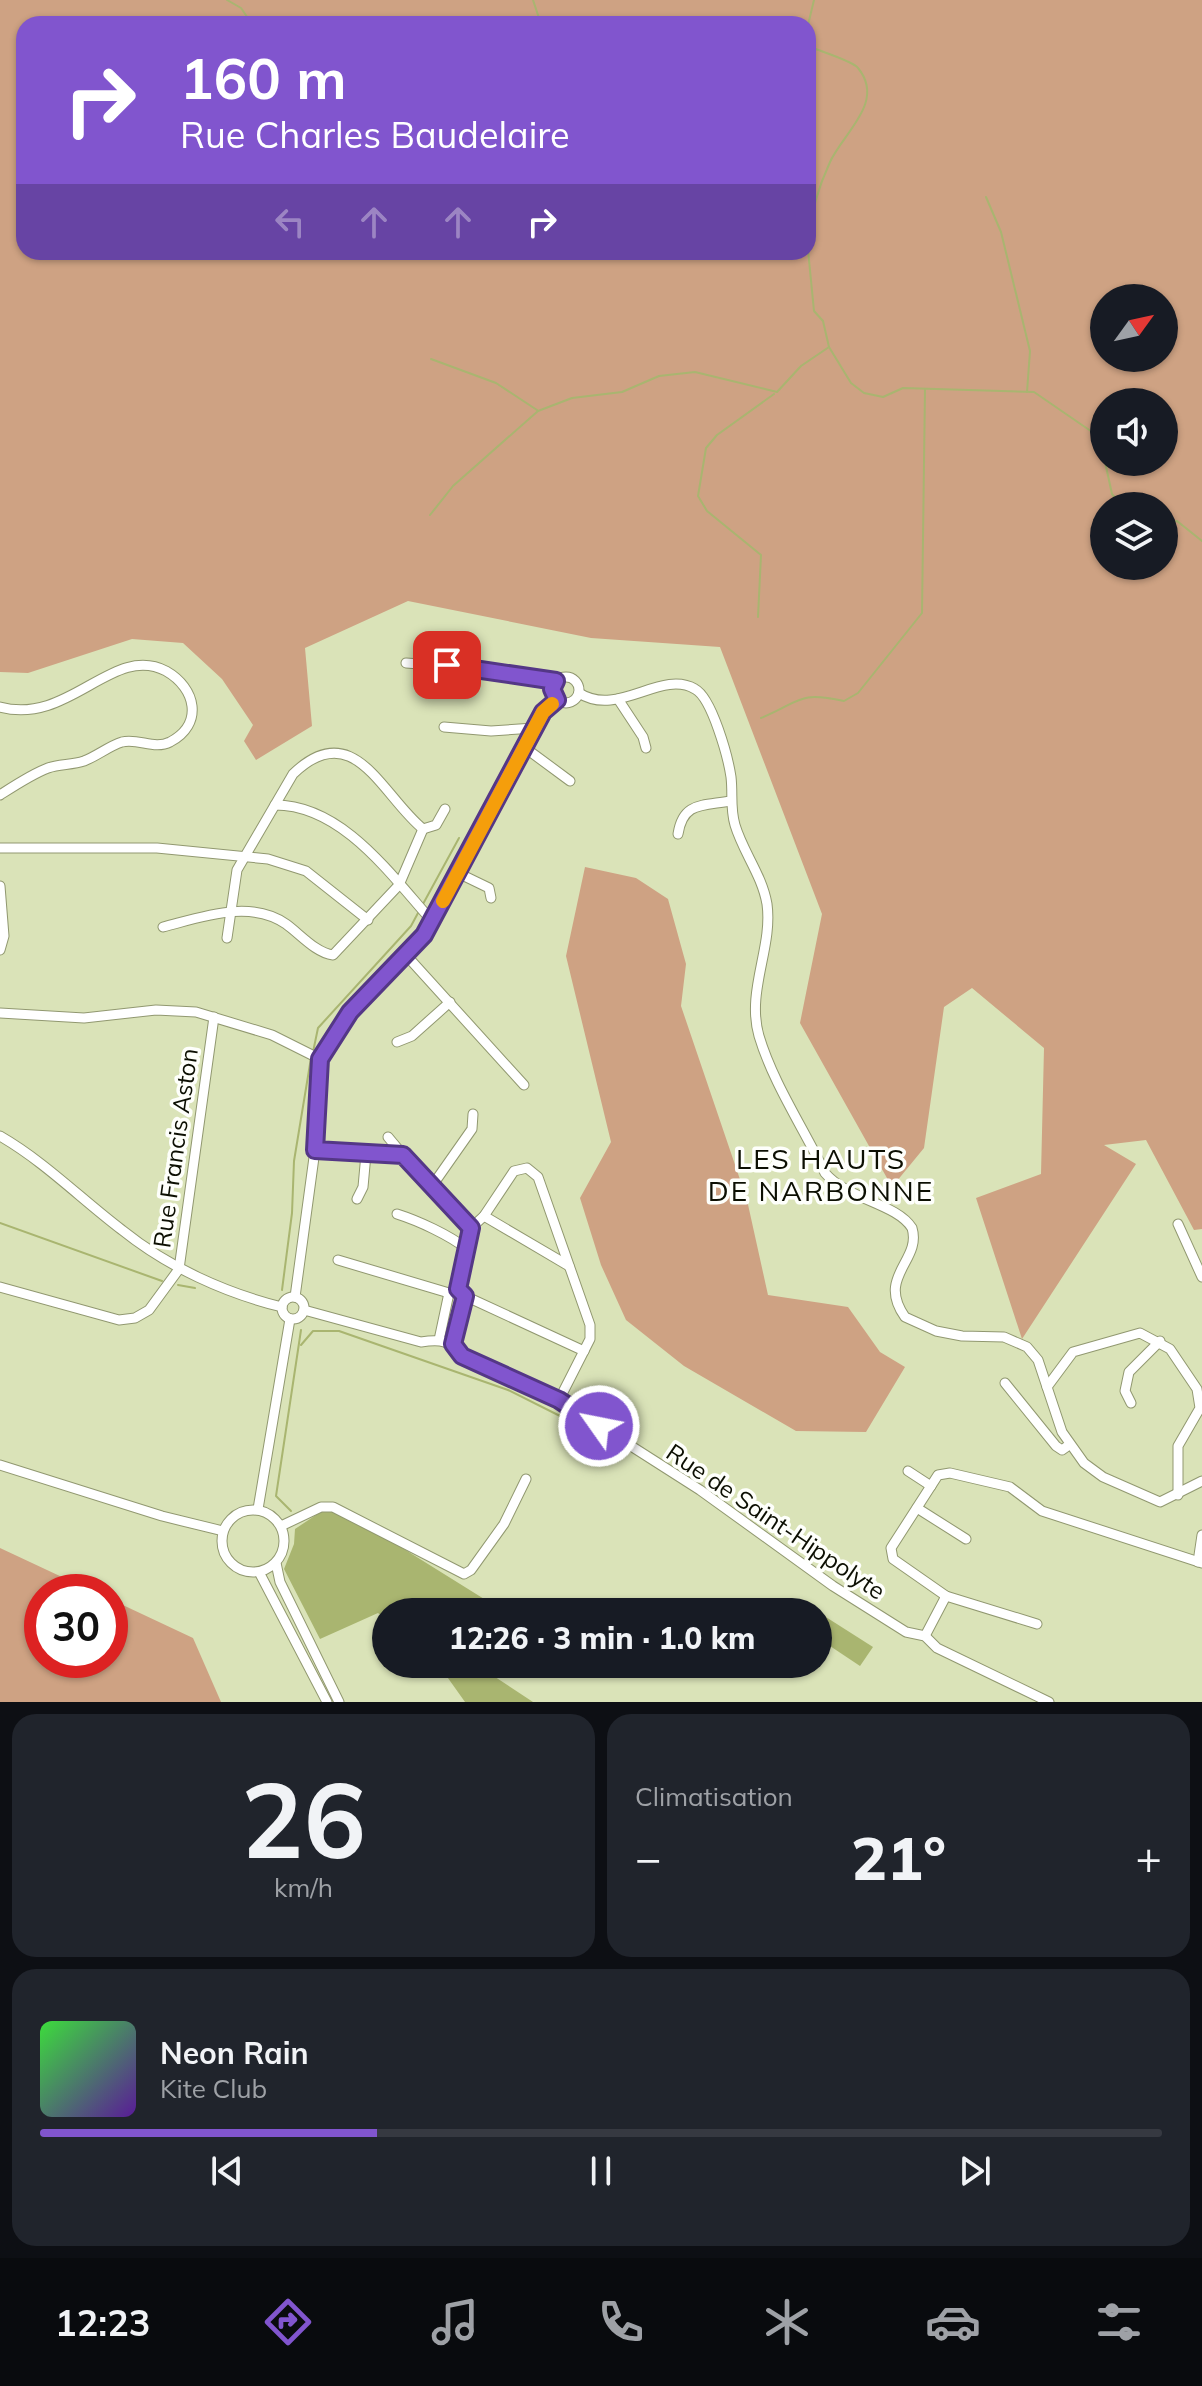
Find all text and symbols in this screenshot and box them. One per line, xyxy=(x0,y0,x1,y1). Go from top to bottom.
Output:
text: 160 m xyxy=(180,43,347,113)
icon: right xyxy=(48,48,152,152)
text: Rue Charles Baudelaire xyxy=(180,112,570,157)
icon: left xyxy=(268,200,312,244)
icon: ahead xyxy=(352,200,396,244)
icon: ahead xyxy=(436,200,480,244)
icon: right xyxy=(520,200,564,244)
north arrow xyxy=(1090,284,1178,372)
map controls xyxy=(1090,284,1178,580)
button: sound xyxy=(1090,388,1178,476)
button: layers xyxy=(1090,492,1178,580)
pin xyxy=(413,631,481,699)
icon: arrive xyxy=(425,643,469,687)
street label: Rue Francis Aston xyxy=(146,1046,204,1250)
district label: LES HAUTS DE NARBONNE xyxy=(708,1141,934,1208)
position arrow xyxy=(557,1384,641,1468)
street label: Rue de Saint-Hippolyte xyxy=(661,1437,891,1605)
speed limit sign: 30 xyxy=(24,1574,128,1678)
text: 12:26 · 3 min · 1.0 km xyxy=(449,1619,755,1657)
text: 26 xyxy=(241,1753,366,1884)
text: Climatisation xyxy=(635,1780,793,1813)
text: 21° xyxy=(851,1820,946,1895)
text: − xyxy=(635,1830,661,1885)
text: + xyxy=(1136,1830,1162,1885)
text: km/h xyxy=(274,1871,333,1904)
text: Neon Rain xyxy=(160,2034,309,2072)
text: Kite Club xyxy=(160,2072,267,2105)
icon: previous xyxy=(205,2149,249,2193)
icon: pause xyxy=(579,2149,623,2193)
icon: next xyxy=(953,2149,997,2193)
icon: directions xyxy=(260,2294,316,2350)
icon: music xyxy=(427,2294,483,2350)
icon: phone xyxy=(593,2294,649,2350)
icon: climate xyxy=(759,2294,815,2350)
icon: car xyxy=(925,2294,981,2350)
icon: filters xyxy=(1091,2294,1147,2350)
text: 12:23 xyxy=(55,2300,150,2345)

